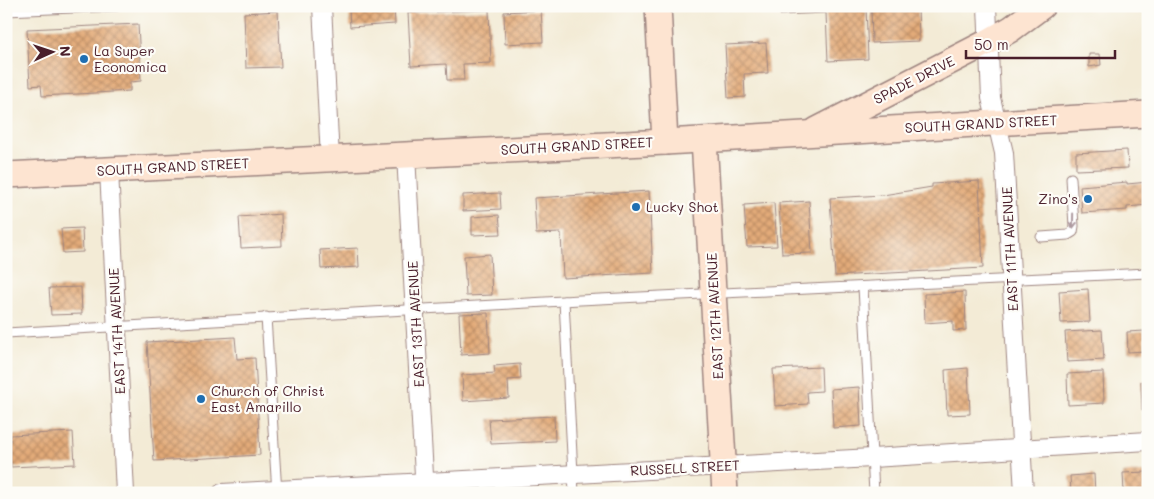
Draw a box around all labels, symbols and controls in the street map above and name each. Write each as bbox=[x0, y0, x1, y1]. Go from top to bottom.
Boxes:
north arrow bbox=[28, 28, 78, 78]
scale bar bbox=[966, 28, 1115, 60]
text: 50 m bbox=[974, 34, 1009, 54]
place label: La Super Economica bbox=[94, 41, 167, 76]
text: N bbox=[56, 45, 75, 57]
street label: SPADE DRIVE bbox=[870, 51, 958, 108]
marker: La Super Economica bbox=[78, 53, 90, 65]
street label: SOUTH GRAND STREET bbox=[904, 110, 1058, 137]
street label: SOUTH GRAND STREET bbox=[500, 132, 654, 159]
street label: SOUTH GRAND STREET bbox=[96, 153, 250, 180]
street label: EAST 11TH AVENUE bbox=[997, 186, 1022, 312]
place label: Zino's bbox=[1038, 189, 1078, 208]
marker: Zino's bbox=[1082, 193, 1094, 205]
place label: Lucky Shot bbox=[646, 197, 719, 216]
marker: Lucky Shot bbox=[630, 201, 642, 213]
one-way arrow bbox=[1069, 213, 1078, 229]
street label: EAST 12TH AVENUE bbox=[702, 252, 727, 380]
street label: EAST 13TH AVENUE bbox=[403, 260, 428, 388]
street label: EAST 14TH AVENUE bbox=[104, 267, 129, 395]
place label: Church of Christ East Amarillo bbox=[211, 381, 325, 416]
marker: Church of Christ East Amarillo bbox=[195, 393, 207, 405]
street label: RUSSELL STREET bbox=[630, 455, 740, 480]

